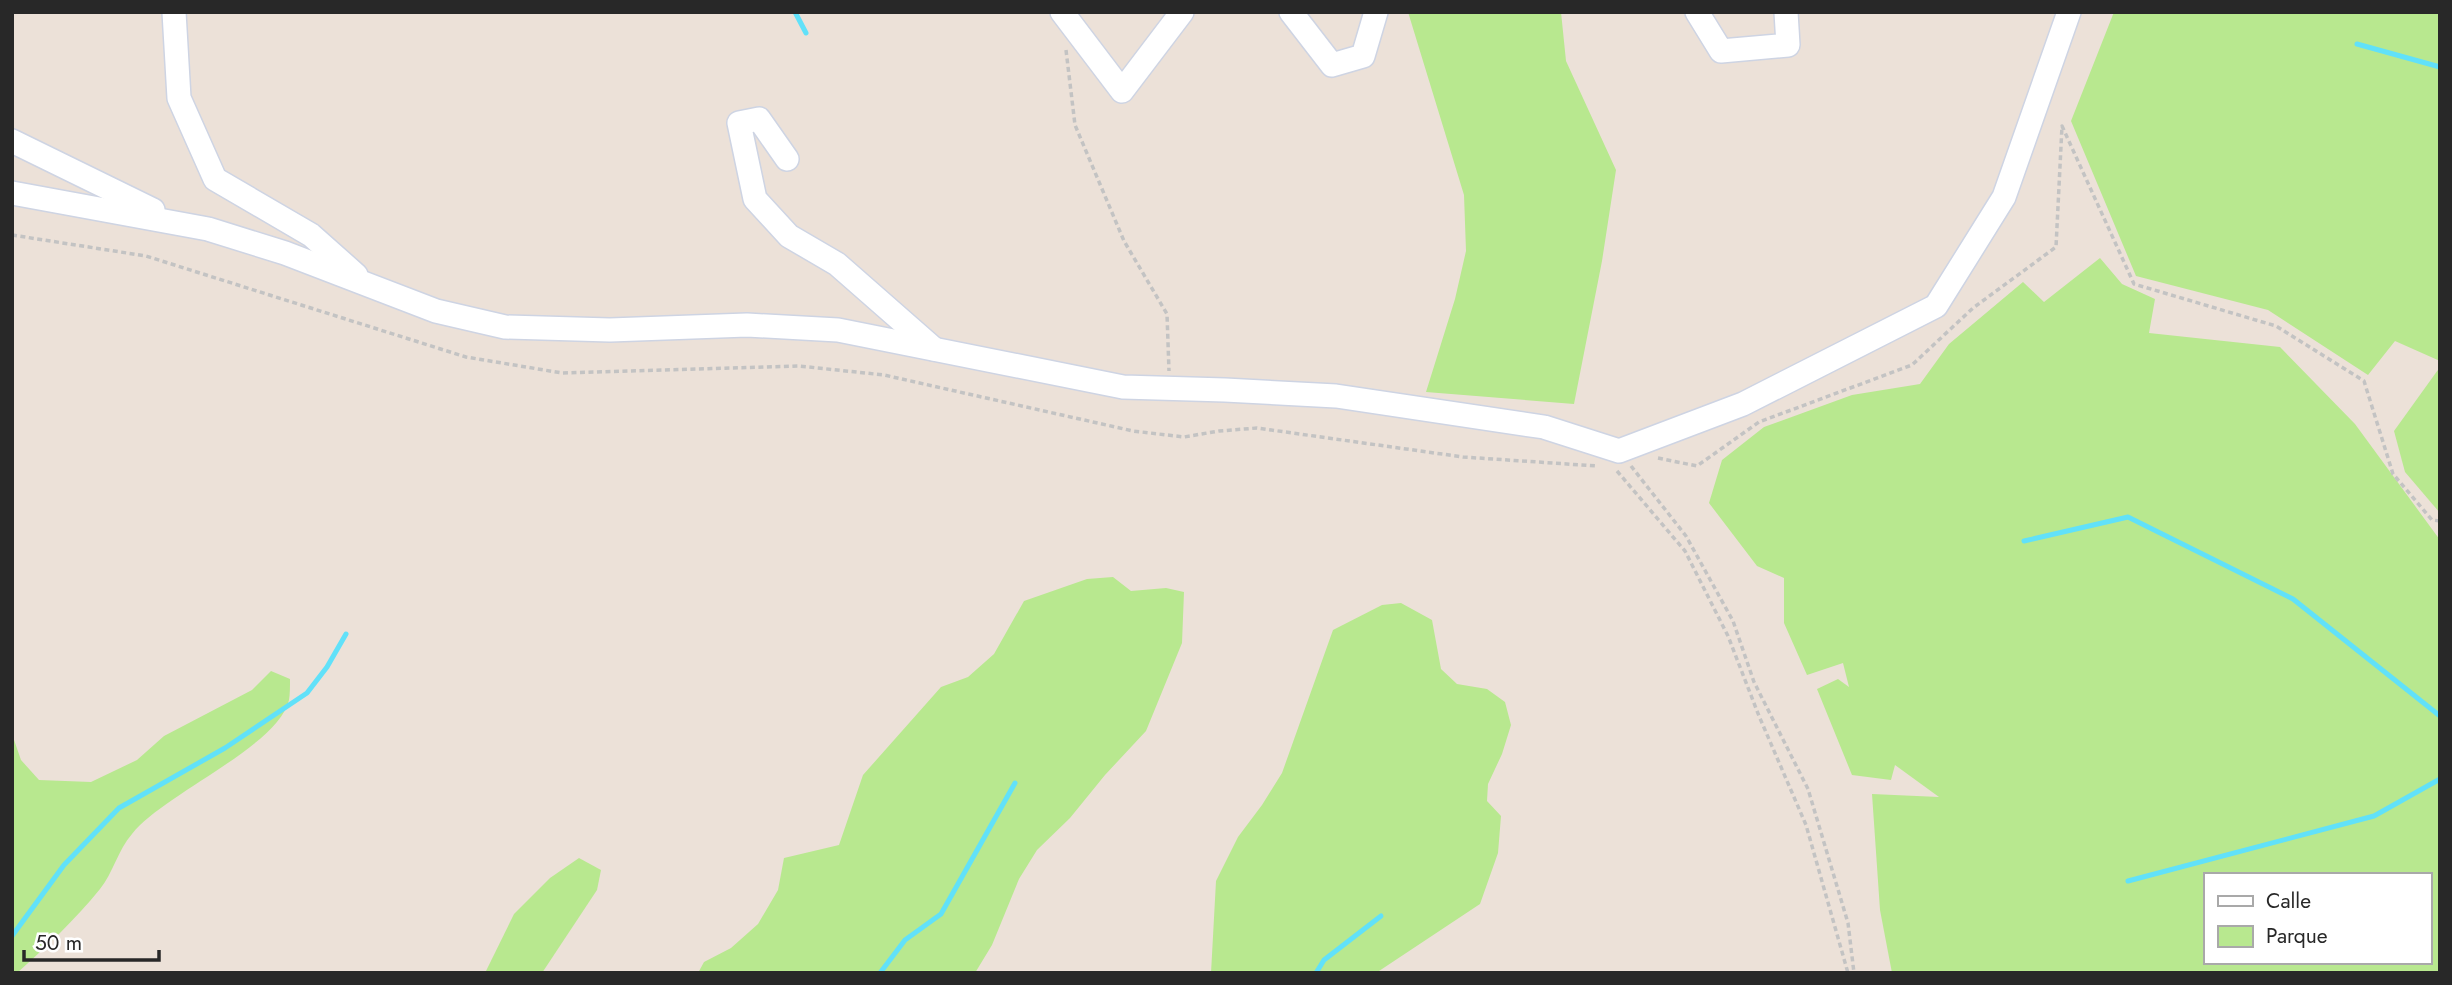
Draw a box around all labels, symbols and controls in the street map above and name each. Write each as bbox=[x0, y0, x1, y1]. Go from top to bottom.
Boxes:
legend bbox=[2204, 873, 2431, 964]
text: Calle bbox=[2266, 886, 2311, 916]
scale bar bbox=[24, 918, 159, 962]
text: Parque bbox=[2266, 921, 2328, 951]
text: 50 m bbox=[35, 928, 82, 958]

